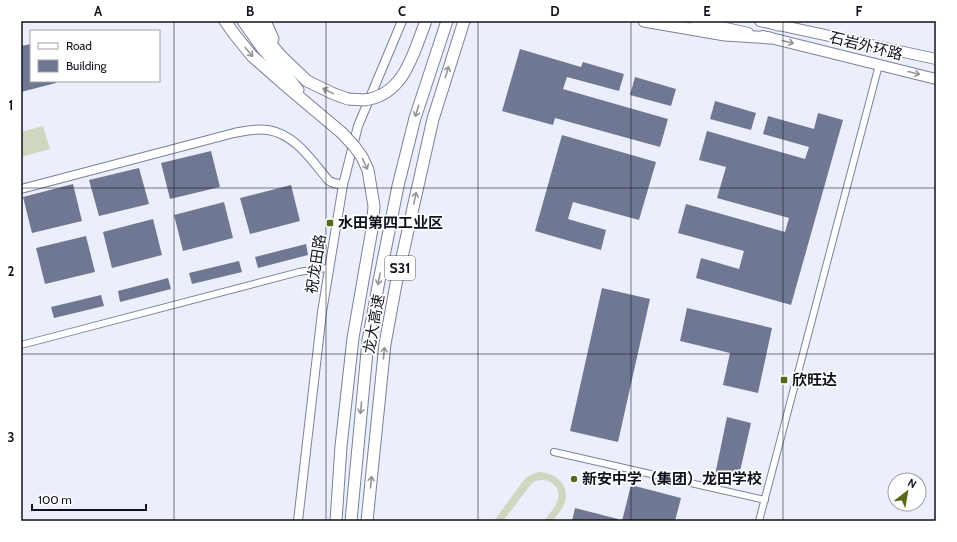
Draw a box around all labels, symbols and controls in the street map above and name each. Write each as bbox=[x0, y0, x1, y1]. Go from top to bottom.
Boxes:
text: A bbox=[94, 3, 103, 19]
text: B bbox=[246, 3, 254, 19]
text: C bbox=[398, 3, 406, 19]
text: D bbox=[550, 3, 560, 19]
text: E bbox=[703, 3, 711, 19]
text: F bbox=[856, 3, 863, 19]
street label: 石岩外环路 bbox=[827, 28, 905, 64]
legend bbox=[30, 30, 160, 82]
text: Road bbox=[66, 38, 92, 53]
one-way arrow bbox=[781, 39, 794, 47]
one-way arrow bbox=[245, 46, 254, 57]
text: Building bbox=[66, 58, 108, 73]
one-way arrow bbox=[444, 66, 451, 79]
one-way arrow bbox=[907, 70, 920, 78]
one-way arrow bbox=[322, 87, 334, 94]
text: 1 bbox=[9, 97, 13, 113]
one-way arrow bbox=[413, 105, 421, 117]
one-way arrow bbox=[362, 158, 369, 170]
one-way arrow bbox=[412, 192, 420, 205]
place label: 水田第四工业区 bbox=[338, 214, 443, 232]
marker: 水田第四工业区 bbox=[325, 218, 335, 228]
street label: 祝龙田路 bbox=[302, 233, 330, 295]
road number: S31 bbox=[385, 256, 415, 280]
text: 2 bbox=[8, 263, 15, 279]
one-way arrow bbox=[375, 272, 383, 285]
street label: 龙大高速 bbox=[360, 293, 388, 355]
one-way arrow bbox=[380, 347, 387, 360]
place label: 欣旺达 bbox=[792, 371, 837, 389]
marker: 欣旺达 bbox=[779, 375, 789, 385]
one-way arrow bbox=[357, 401, 365, 414]
text: 3 bbox=[7, 429, 15, 445]
place label: 新安中学（集团）龙田学校 bbox=[582, 470, 762, 488]
north arrow bbox=[887, 472, 927, 512]
marker: 新安中学（集团）龙田学校 bbox=[569, 474, 579, 484]
text: N bbox=[905, 475, 919, 491]
one-way arrow bbox=[367, 476, 375, 489]
scale bar bbox=[32, 486, 146, 512]
text: 100 m bbox=[38, 492, 72, 507]

